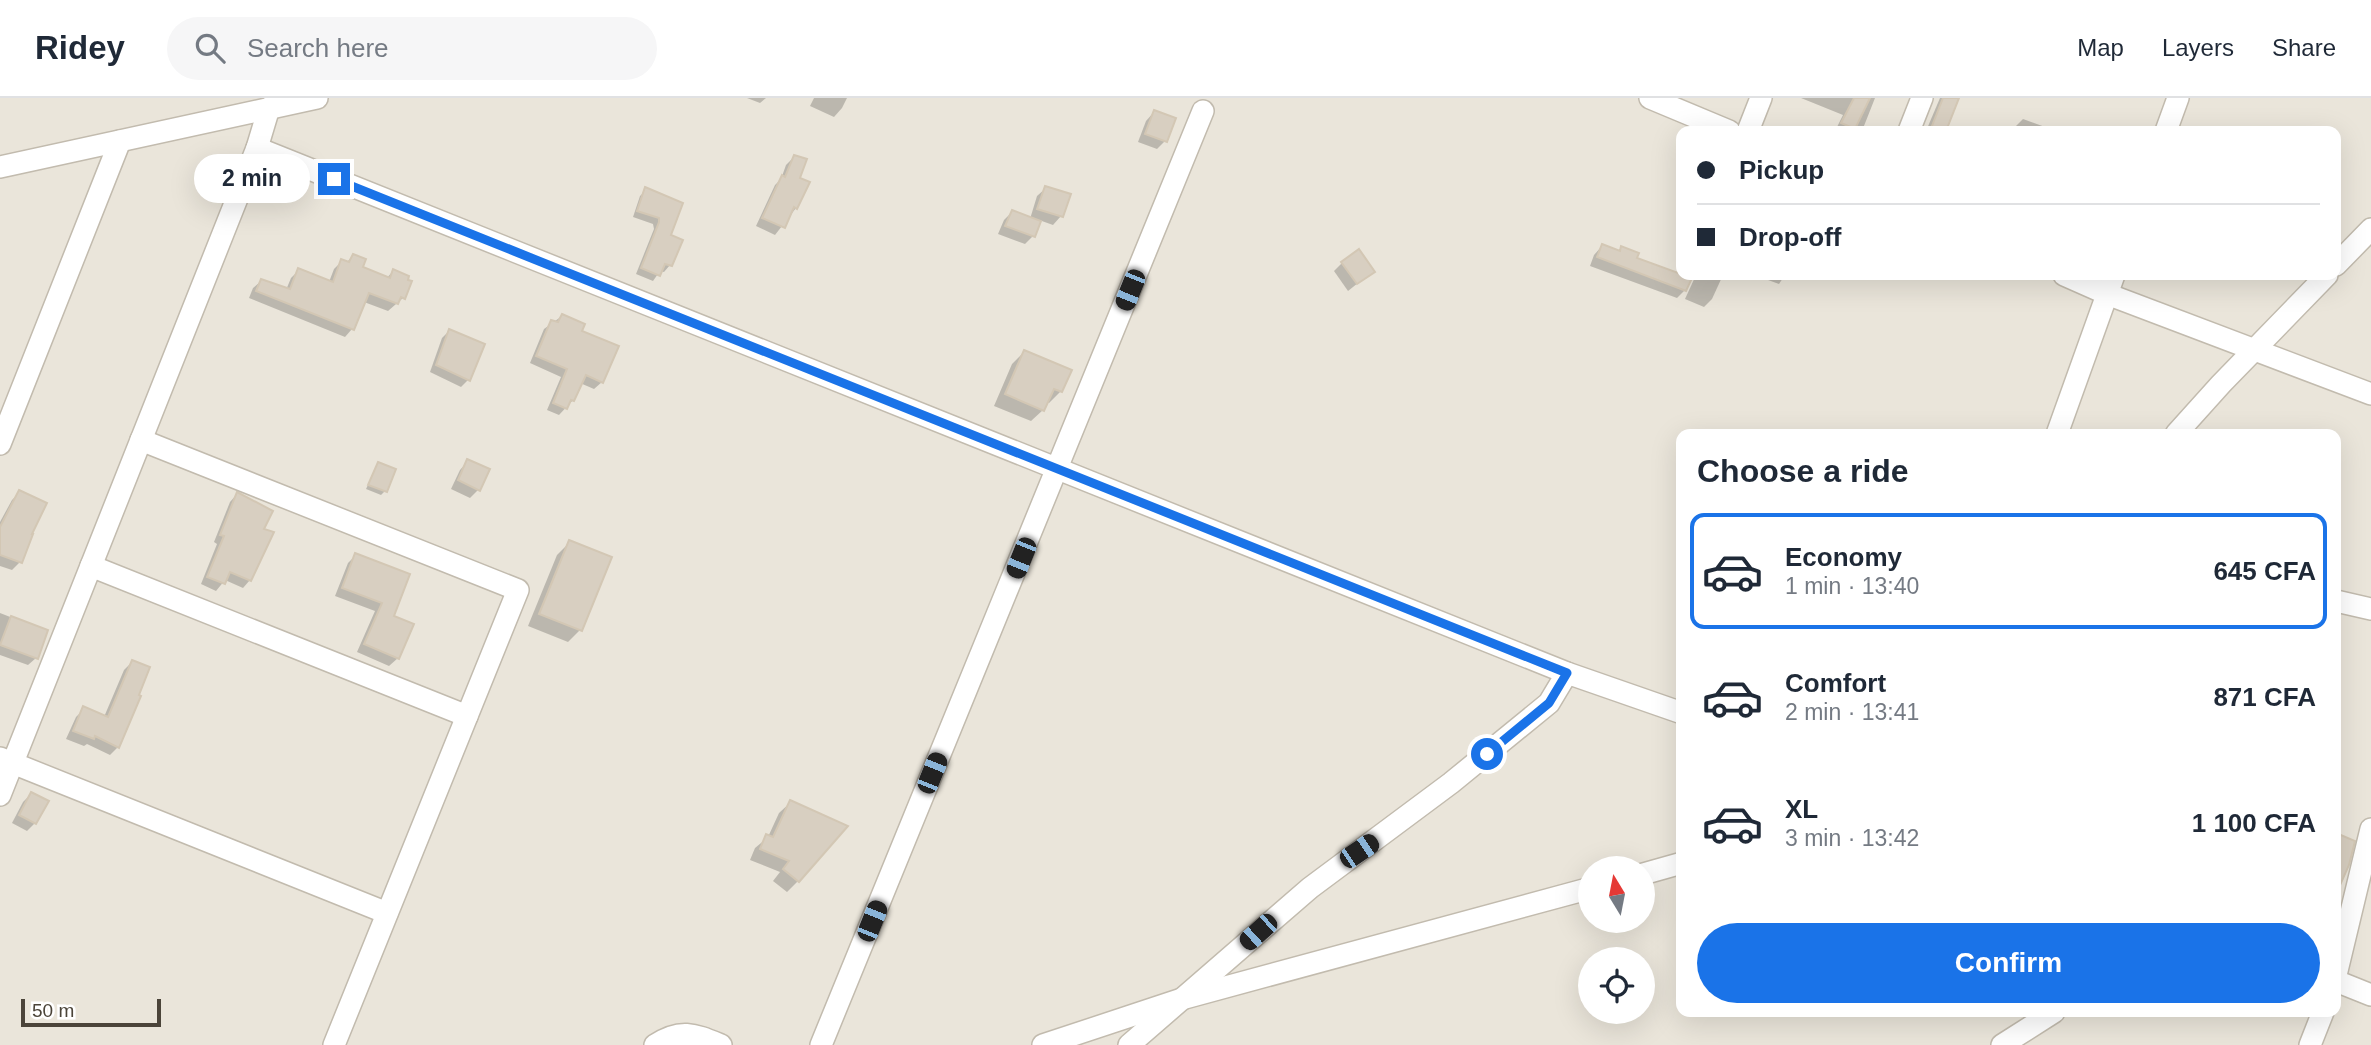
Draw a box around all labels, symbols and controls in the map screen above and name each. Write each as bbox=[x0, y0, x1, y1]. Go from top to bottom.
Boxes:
search box bbox=[167, 17, 657, 80]
text: Ridey bbox=[35, 29, 125, 66]
icon: search bbox=[191, 29, 229, 67]
text: Search here bbox=[247, 33, 389, 63]
text: Map bbox=[2077, 34, 2124, 61]
text: Layers bbox=[2162, 34, 2234, 61]
text: Share bbox=[2272, 34, 2336, 61]
callout: 2 min bbox=[194, 154, 310, 204]
text: Pickup bbox=[1739, 155, 1824, 185]
route end bbox=[318, 163, 350, 195]
text: 2 min bbox=[222, 165, 282, 191]
text: Drop-off bbox=[1739, 222, 1842, 252]
car bbox=[1113, 267, 1148, 313]
text: Choose a ride bbox=[1697, 453, 1909, 489]
car bbox=[1004, 535, 1039, 581]
icon: car bbox=[1701, 540, 1764, 603]
text: Economy bbox=[1785, 542, 1902, 572]
text: 645 CFA bbox=[2213, 556, 2316, 586]
text: 1 min · 13:40 bbox=[1785, 573, 1919, 599]
icon: car bbox=[1701, 666, 1764, 729]
text: Comfort bbox=[1785, 668, 1886, 698]
text: 871 CFA bbox=[2213, 682, 2316, 712]
text: 2 min · 13:41 bbox=[1785, 699, 1919, 725]
route start bbox=[1471, 738, 1503, 770]
car bbox=[915, 750, 950, 796]
icon: car bbox=[1701, 792, 1764, 855]
text: XL bbox=[1785, 794, 1818, 824]
text: 1 100 CFA bbox=[2192, 808, 2316, 838]
text: 3 min · 13:42 bbox=[1785, 825, 1919, 851]
car bbox=[1336, 831, 1383, 871]
north arrow bbox=[1578, 856, 1656, 933]
map controls bbox=[1578, 856, 1655, 1024]
car bbox=[855, 898, 890, 944]
car bbox=[1236, 910, 1281, 954]
button: Confirm bbox=[1697, 923, 2320, 1003]
button: locate bbox=[1578, 947, 1655, 1024]
scale bar bbox=[21, 996, 161, 1028]
text: 50 m bbox=[32, 1000, 74, 1021]

